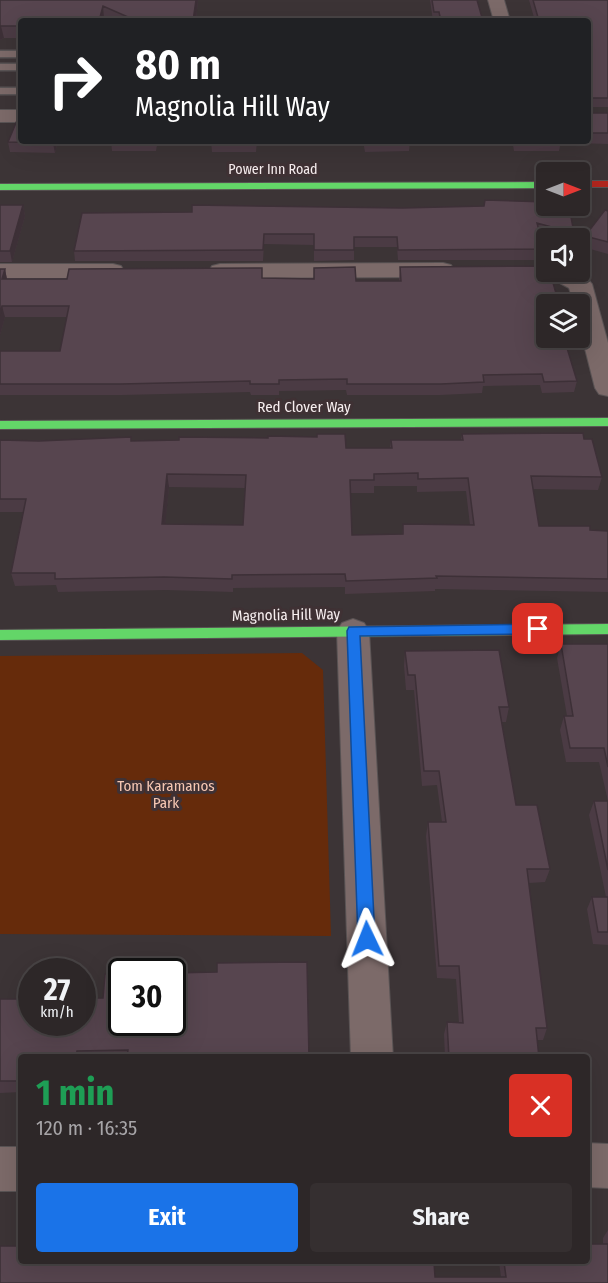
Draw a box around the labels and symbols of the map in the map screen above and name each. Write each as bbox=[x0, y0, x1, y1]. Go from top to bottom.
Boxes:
street label: Power Inn Road bbox=[228, 161, 318, 178]
north arrow bbox=[536, 162, 590, 216]
street label: Red Clover Way bbox=[257, 398, 351, 416]
pin bbox=[512, 603, 563, 654]
street label: Magnolia Hill Way bbox=[232, 605, 341, 625]
park label: Tom Karamanos Park bbox=[117, 777, 215, 812]
position arrow bbox=[335, 907, 399, 971]
speed limit sign: 30 bbox=[108, 958, 186, 1036]

